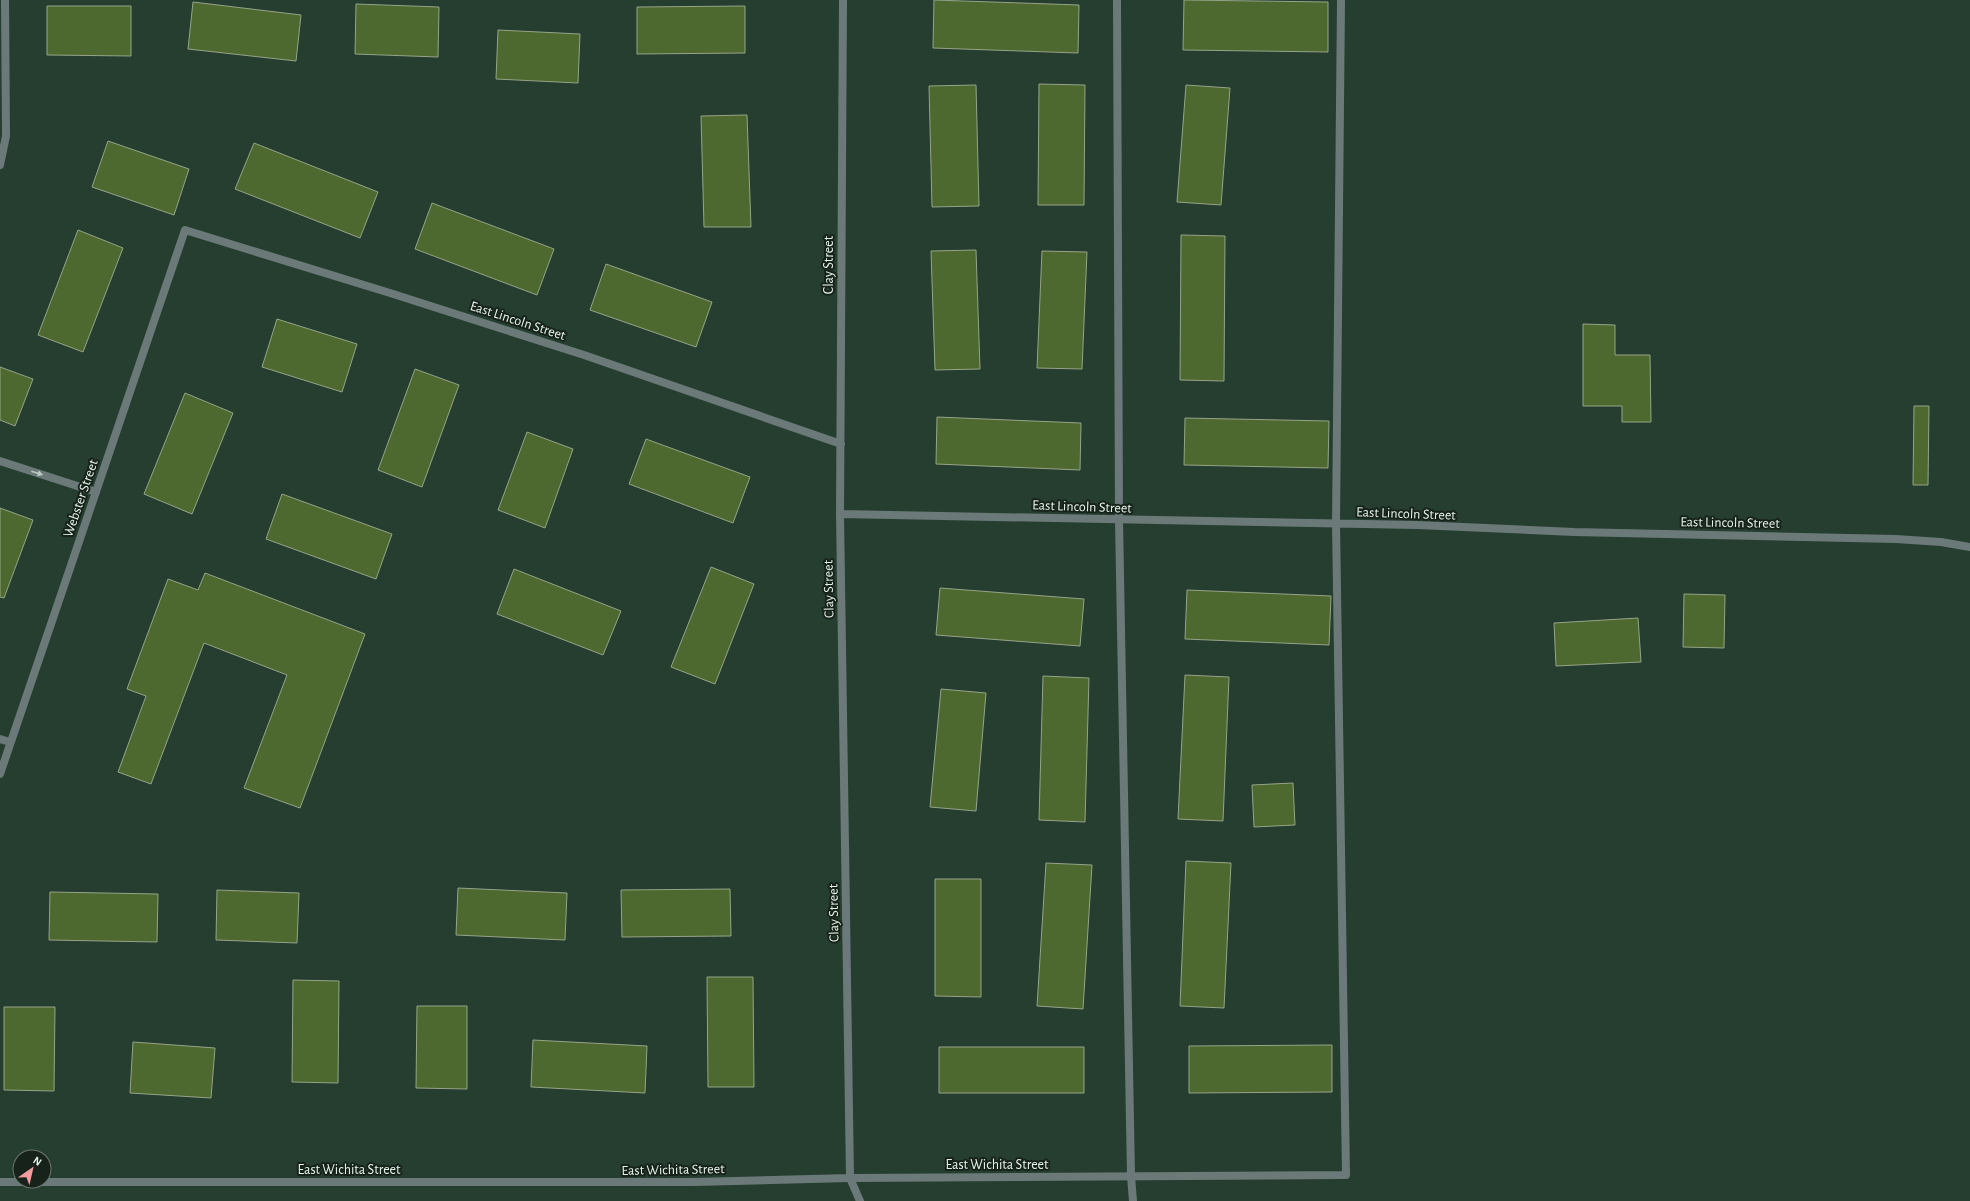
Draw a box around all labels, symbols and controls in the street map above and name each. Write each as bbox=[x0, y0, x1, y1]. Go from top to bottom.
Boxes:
street label: Clay Street bbox=[822, 235, 836, 294]
street label: East Lincoln Street bbox=[468, 299, 568, 343]
street label: Webster Street bbox=[61, 457, 101, 539]
one-way arrow bbox=[31, 470, 43, 476]
street label: East Lincoln Street bbox=[1032, 498, 1132, 516]
street label: East Lincoln Street bbox=[1356, 505, 1456, 523]
street label: East Lincoln Street bbox=[1680, 515, 1780, 531]
street label: Clay Street bbox=[821, 559, 837, 618]
street label: Clay Street bbox=[826, 883, 842, 942]
north arrow bbox=[12, 1149, 52, 1189]
text: N bbox=[31, 1154, 44, 1168]
street label: East Wichita Street bbox=[945, 1158, 1049, 1172]
street label: East Wichita Street bbox=[621, 1162, 725, 1178]
street label: East Wichita Street bbox=[297, 1163, 401, 1177]

